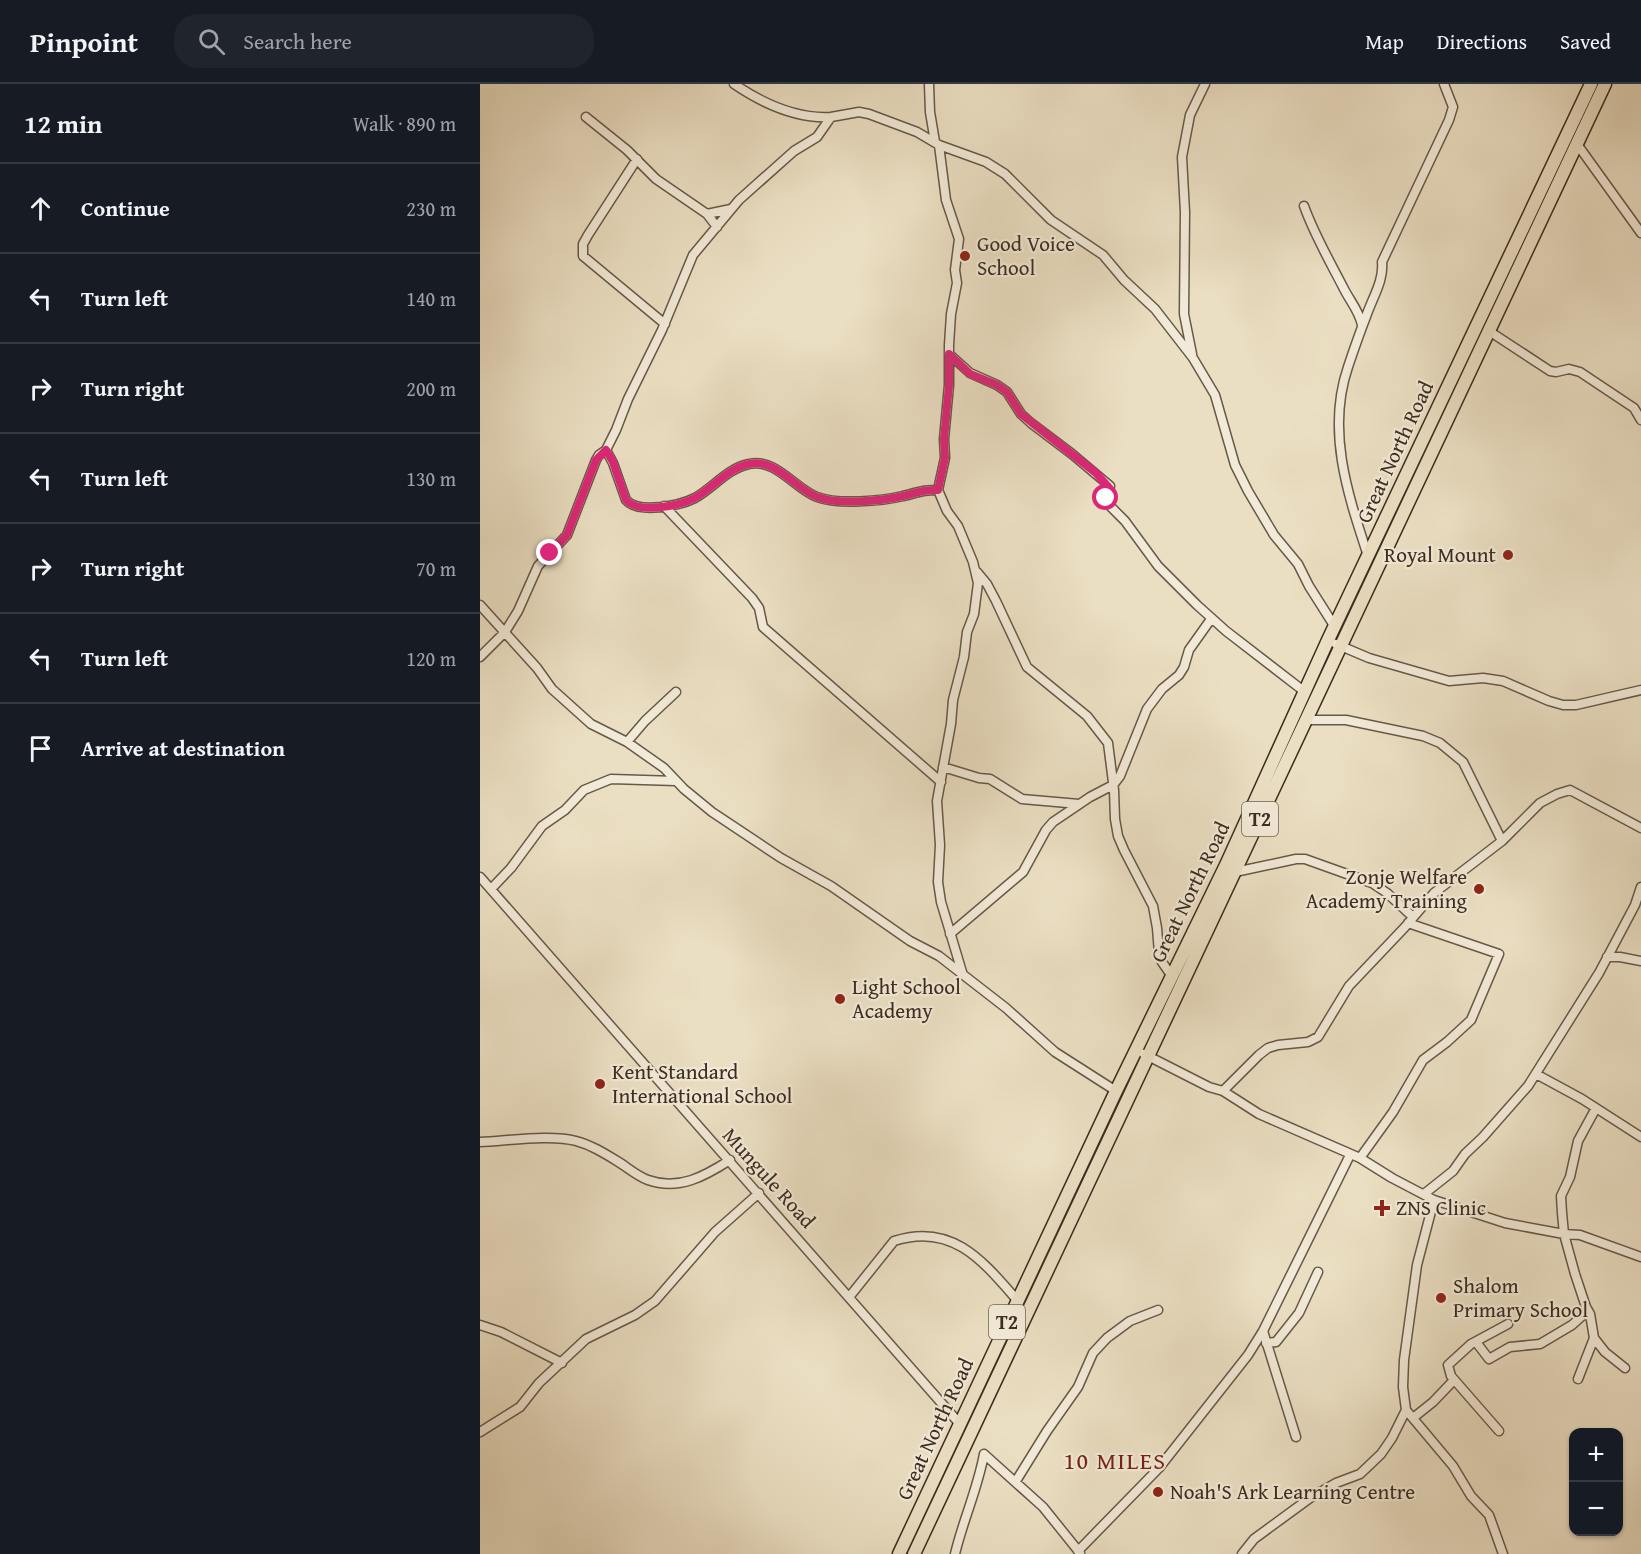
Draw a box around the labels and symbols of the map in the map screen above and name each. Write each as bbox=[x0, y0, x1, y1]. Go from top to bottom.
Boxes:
place label: Good Voice School bbox=[977, 228, 1075, 283]
marker: Good Voice School bbox=[958, 249, 972, 263]
street label: Great North Road bbox=[1348, 375, 1441, 528]
route start bbox=[1092, 484, 1118, 510]
route end bbox=[536, 539, 562, 565]
place label: Royal Mount bbox=[1384, 539, 1497, 570]
marker: Royal Mount bbox=[1501, 548, 1515, 562]
road number: T2 bbox=[1242, 802, 1278, 836]
street label: Great North Road bbox=[1142, 815, 1237, 968]
place label: Zonje Welfare Academy Training bbox=[1306, 861, 1468, 916]
marker: Zonje Welfare Academy Training bbox=[1472, 882, 1486, 896]
place label: Light School Academy bbox=[852, 971, 961, 1026]
marker: Light School Academy bbox=[833, 992, 847, 1006]
place label: Kent Standard International School bbox=[612, 1056, 793, 1111]
marker: Kent Standard International School bbox=[593, 1077, 607, 1091]
street label: Mungule Road bbox=[716, 1120, 824, 1236]
place label: ZNS Clinic bbox=[1396, 1192, 1486, 1223]
marker: ZNS Clinic bbox=[1373, 1199, 1391, 1217]
place label: Shalom Primary School bbox=[1453, 1270, 1588, 1325]
marker: Shalom Primary School bbox=[1434, 1291, 1448, 1305]
road number: T2 bbox=[989, 1305, 1025, 1339]
street label: Great North Road bbox=[888, 1352, 981, 1505]
district label: 10 MILES bbox=[1063, 1443, 1167, 1478]
place label: Noah'S Ark Learning Centre bbox=[1170, 1476, 1415, 1507]
marker: Noah'S Ark Learning Centre bbox=[1151, 1485, 1165, 1499]

